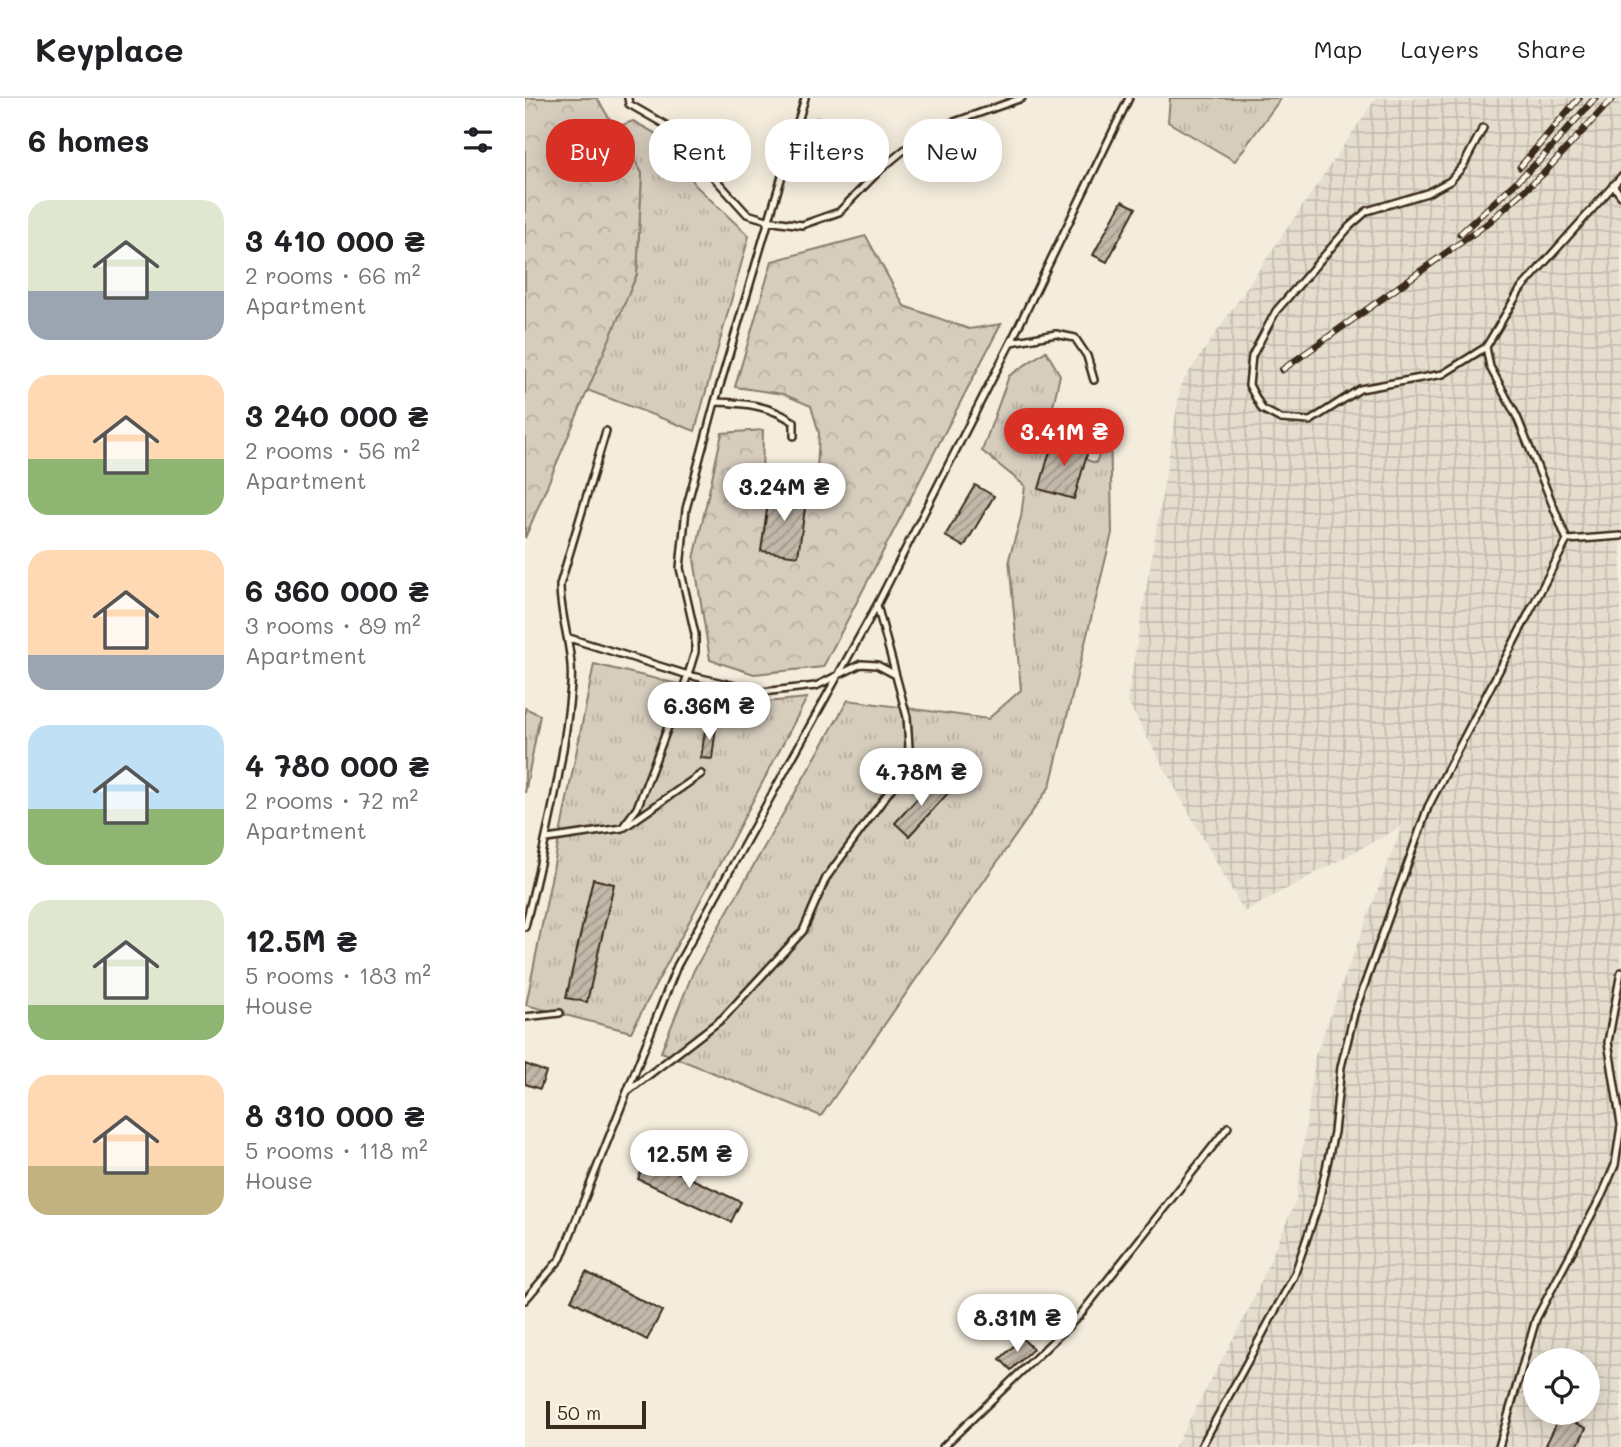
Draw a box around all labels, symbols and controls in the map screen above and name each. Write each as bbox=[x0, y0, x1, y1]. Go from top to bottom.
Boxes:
text: Keyplace bbox=[35, 27, 184, 70]
text: Map bbox=[1314, 33, 1362, 64]
text: Layers bbox=[1400, 33, 1479, 64]
text: Share bbox=[1517, 33, 1586, 64]
chip: Buy bbox=[546, 119, 635, 182]
chip: Rent bbox=[649, 119, 751, 182]
chip: Filters bbox=[765, 119, 889, 182]
chip: New bbox=[903, 119, 1002, 182]
text: 6 homes bbox=[28, 120, 149, 160]
icon: filters bbox=[459, 121, 497, 159]
text: 3 410 000 ₴ bbox=[245, 220, 425, 260]
icon: home bbox=[84, 228, 168, 312]
text: 2 rooms · 66 m² bbox=[245, 260, 420, 290]
text: Apartment bbox=[245, 290, 367, 320]
text: 3 240 000 ₴ bbox=[245, 395, 428, 435]
icon: home bbox=[84, 403, 168, 487]
pin: 3.41M ₴ bbox=[999, 408, 1129, 468]
text: 3.41M ₴ bbox=[1020, 416, 1108, 446]
text: 2 rooms · 56 m² bbox=[245, 435, 420, 465]
pin: 3.24M ₴ bbox=[719, 464, 849, 523]
text: Apartment bbox=[245, 465, 367, 495]
text: 3.24M ₴ bbox=[739, 471, 829, 501]
text: 6 360 000 ₴ bbox=[245, 570, 429, 610]
icon: home bbox=[84, 578, 168, 662]
text: 3 rooms · 89 m² bbox=[245, 610, 421, 640]
text: Apartment bbox=[245, 640, 367, 670]
pin: 6.36M ₴ bbox=[644, 682, 774, 742]
text: 6.36M ₴ bbox=[664, 690, 754, 720]
text: 4 780 000 ₴ bbox=[245, 745, 429, 785]
pin: 4.78M ₴ bbox=[856, 748, 986, 808]
icon: home bbox=[84, 753, 168, 837]
text: 4.78M ₴ bbox=[876, 756, 966, 786]
text: 2 rooms · 72 m² bbox=[245, 785, 418, 815]
text: Apartment bbox=[245, 815, 367, 845]
text: 12.5M ₴ bbox=[245, 920, 357, 960]
icon: home bbox=[84, 928, 168, 1012]
text: 5 rooms · 183 m² bbox=[245, 960, 431, 990]
text: House bbox=[245, 990, 313, 1020]
text: 8 310 000 ₴ bbox=[245, 1095, 424, 1135]
icon: home bbox=[84, 1103, 168, 1187]
pin: 12.5M ₴ bbox=[624, 1130, 754, 1190]
text: 5 rooms · 118 m² bbox=[245, 1135, 428, 1165]
text: 12.5M ₴ bbox=[646, 1138, 732, 1168]
text: House bbox=[245, 1165, 313, 1195]
pin: 8.31M ₴ bbox=[952, 1294, 1082, 1354]
text: 8.31M ₴ bbox=[973, 1302, 1061, 1332]
map controls bbox=[1523, 1348, 1600, 1425]
button: locate bbox=[1523, 1348, 1600, 1425]
scale bar bbox=[546, 1398, 646, 1430]
text: 50 m bbox=[557, 1400, 601, 1425]

